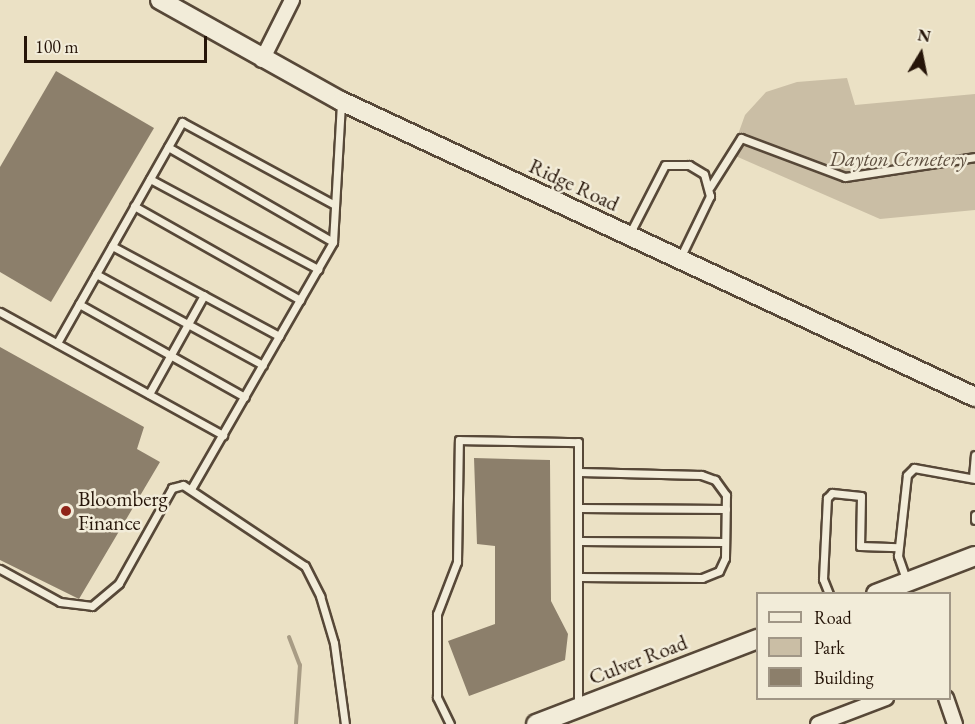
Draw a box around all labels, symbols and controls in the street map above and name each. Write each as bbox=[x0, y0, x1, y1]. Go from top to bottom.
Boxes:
scale bar bbox=[27, 24, 210, 62]
north arrow bbox=[891, 24, 951, 84]
text: N bbox=[916, 24, 932, 47]
text: 100 m bbox=[35, 35, 79, 58]
park label: Dayton Cemetery bbox=[829, 146, 967, 172]
street label: Ridge Road bbox=[525, 153, 623, 217]
place label: Bloomberg Finance bbox=[78, 486, 168, 536]
marker: Bloomberg Finance bbox=[59, 504, 73, 518]
legend bbox=[756, 592, 951, 700]
text: Road bbox=[814, 606, 852, 629]
street label: Culver Road bbox=[585, 630, 691, 690]
text: Park bbox=[814, 636, 845, 659]
text: Building bbox=[814, 666, 874, 689]

